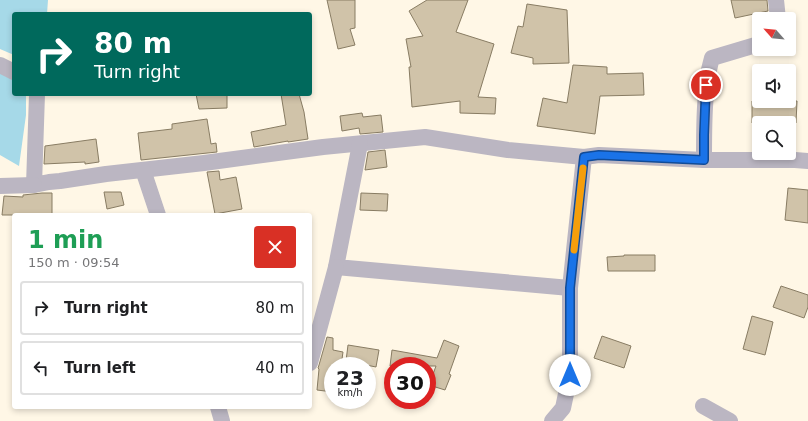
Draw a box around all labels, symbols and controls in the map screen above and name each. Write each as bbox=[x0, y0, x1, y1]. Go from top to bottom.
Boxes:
north arrow bbox=[752, 12, 796, 56]
map controls bbox=[752, 12, 796, 160]
text: 80 m bbox=[94, 27, 172, 60]
icon: right bbox=[28, 28, 80, 80]
text: Turn right bbox=[94, 61, 180, 82]
button: sound bbox=[752, 64, 796, 108]
pin bbox=[689, 68, 723, 102]
icon: arrive bbox=[695, 74, 717, 96]
button: search bbox=[752, 116, 796, 160]
text: 1 min bbox=[28, 226, 103, 254]
button: close bbox=[254, 226, 296, 268]
text: 150 m · 09:54 bbox=[28, 255, 119, 270]
icon: right bbox=[30, 297, 52, 319]
text: Turn right bbox=[64, 299, 148, 317]
text: 80 m bbox=[256, 299, 294, 317]
position arrow bbox=[549, 354, 591, 396]
icon: left bbox=[30, 357, 52, 379]
speed limit sign: 30 bbox=[384, 357, 436, 409]
text: Turn left bbox=[64, 359, 136, 377]
text: 40 m bbox=[256, 359, 294, 377]
text: 23 bbox=[336, 366, 364, 390]
text: km/h bbox=[337, 387, 363, 398]

